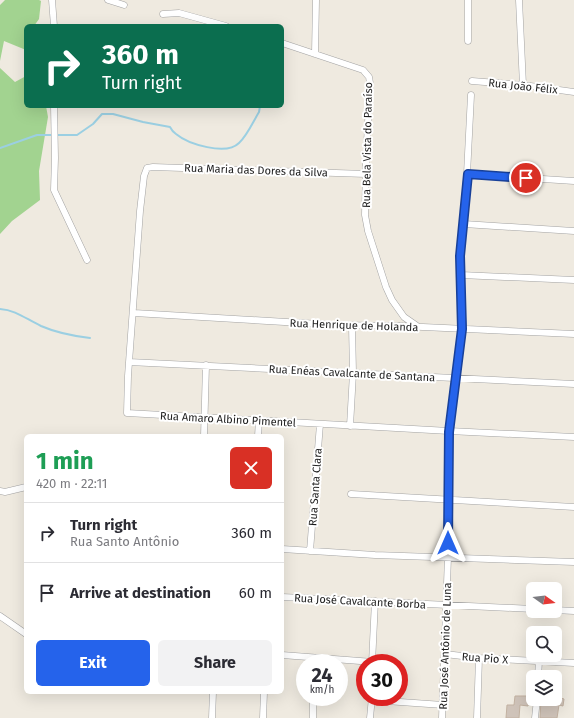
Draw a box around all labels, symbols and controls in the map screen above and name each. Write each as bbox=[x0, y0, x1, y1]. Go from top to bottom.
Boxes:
text: 360 m bbox=[102, 38, 179, 71]
icon: right bbox=[36, 40, 88, 92]
text: Turn right bbox=[102, 72, 182, 94]
street label: Rua João Félix bbox=[488, 76, 559, 97]
street label: Rua Bela Vista do Paraíso bbox=[360, 82, 375, 208]
street label: Rua Maria das Dores da Silva bbox=[184, 161, 328, 180]
pin bbox=[509, 161, 543, 195]
icon: arrive bbox=[515, 167, 537, 189]
street label: Rua Henrique de Holanda bbox=[289, 317, 419, 334]
street label: Rua Enéas Cavalcante de Santana bbox=[268, 363, 436, 384]
street label: Rua Amaro Albino Pimentel bbox=[160, 409, 296, 430]
text: 1 min bbox=[36, 447, 94, 475]
button: close bbox=[230, 447, 272, 489]
street label: Rua Santa Clara bbox=[306, 448, 325, 527]
text: 420 m · 22:11 bbox=[36, 476, 108, 491]
text: Turn right bbox=[70, 516, 137, 534]
icon: right bbox=[36, 522, 58, 544]
position arrow bbox=[427, 522, 469, 564]
text: 360 m bbox=[231, 524, 272, 542]
text: Rua Santo Antônio bbox=[70, 534, 179, 549]
icon: arrive bbox=[36, 582, 58, 604]
street label: Rua José Antônio de Luna bbox=[437, 582, 454, 710]
north arrow bbox=[526, 582, 562, 618]
map controls bbox=[526, 582, 562, 706]
text: Arrive at destination bbox=[70, 584, 211, 602]
text: 60 m bbox=[239, 584, 272, 602]
street label: Rua José Cavalcante Borba bbox=[294, 592, 426, 611]
button: search bbox=[526, 626, 562, 662]
button: Exit bbox=[36, 640, 150, 686]
button: Share bbox=[158, 640, 272, 686]
street label: Rua Pio X bbox=[461, 650, 509, 667]
speed limit sign: 30 bbox=[356, 654, 408, 706]
text: 24 bbox=[311, 663, 333, 687]
button: layers bbox=[526, 670, 562, 706]
text: km/h bbox=[310, 684, 334, 696]

